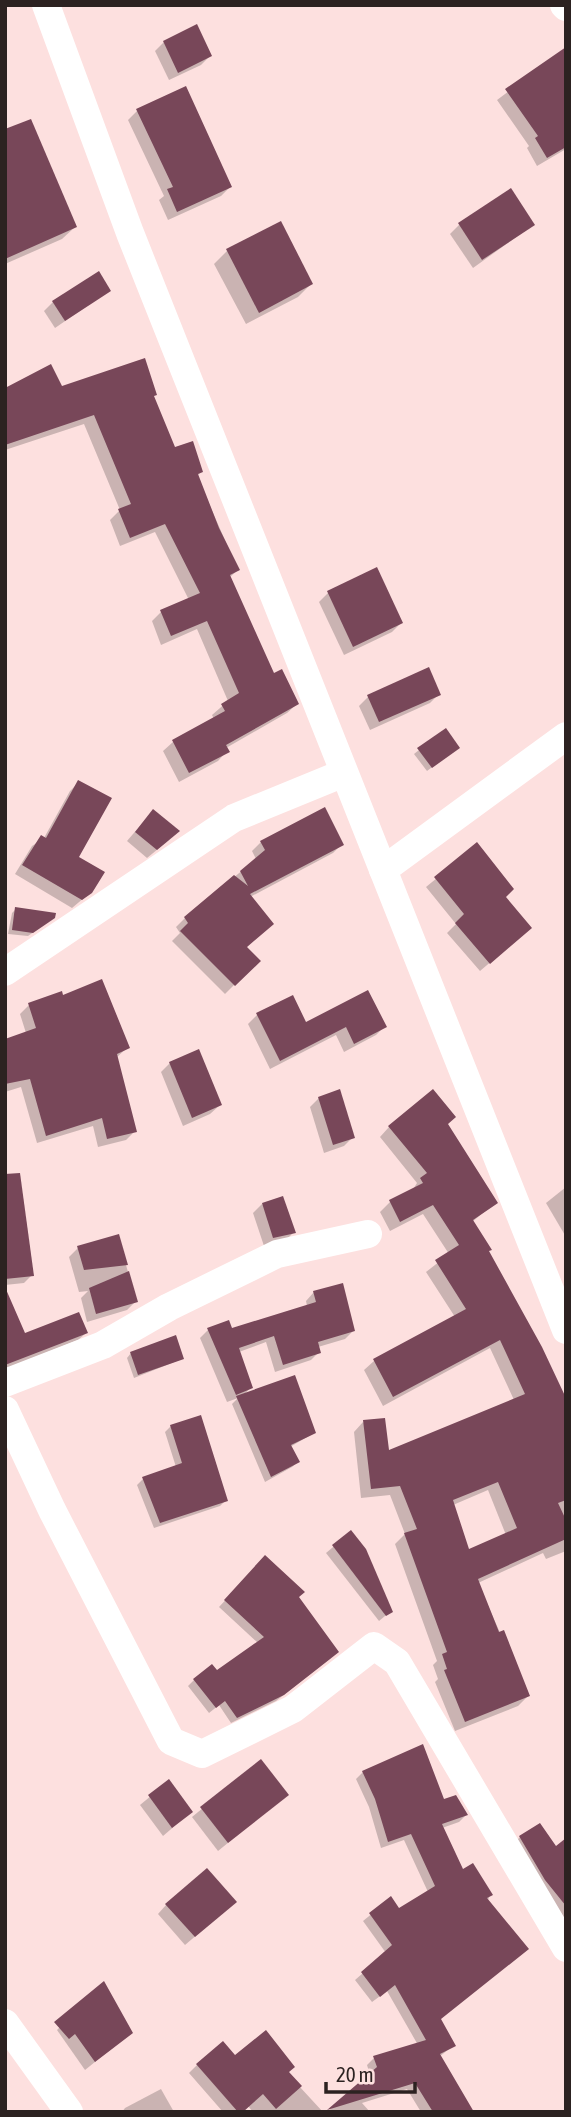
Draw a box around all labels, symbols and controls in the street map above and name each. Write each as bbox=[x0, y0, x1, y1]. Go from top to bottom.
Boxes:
scale bar bbox=[326, 2050, 415, 2094]
text: 20 m bbox=[336, 2062, 374, 2086]

